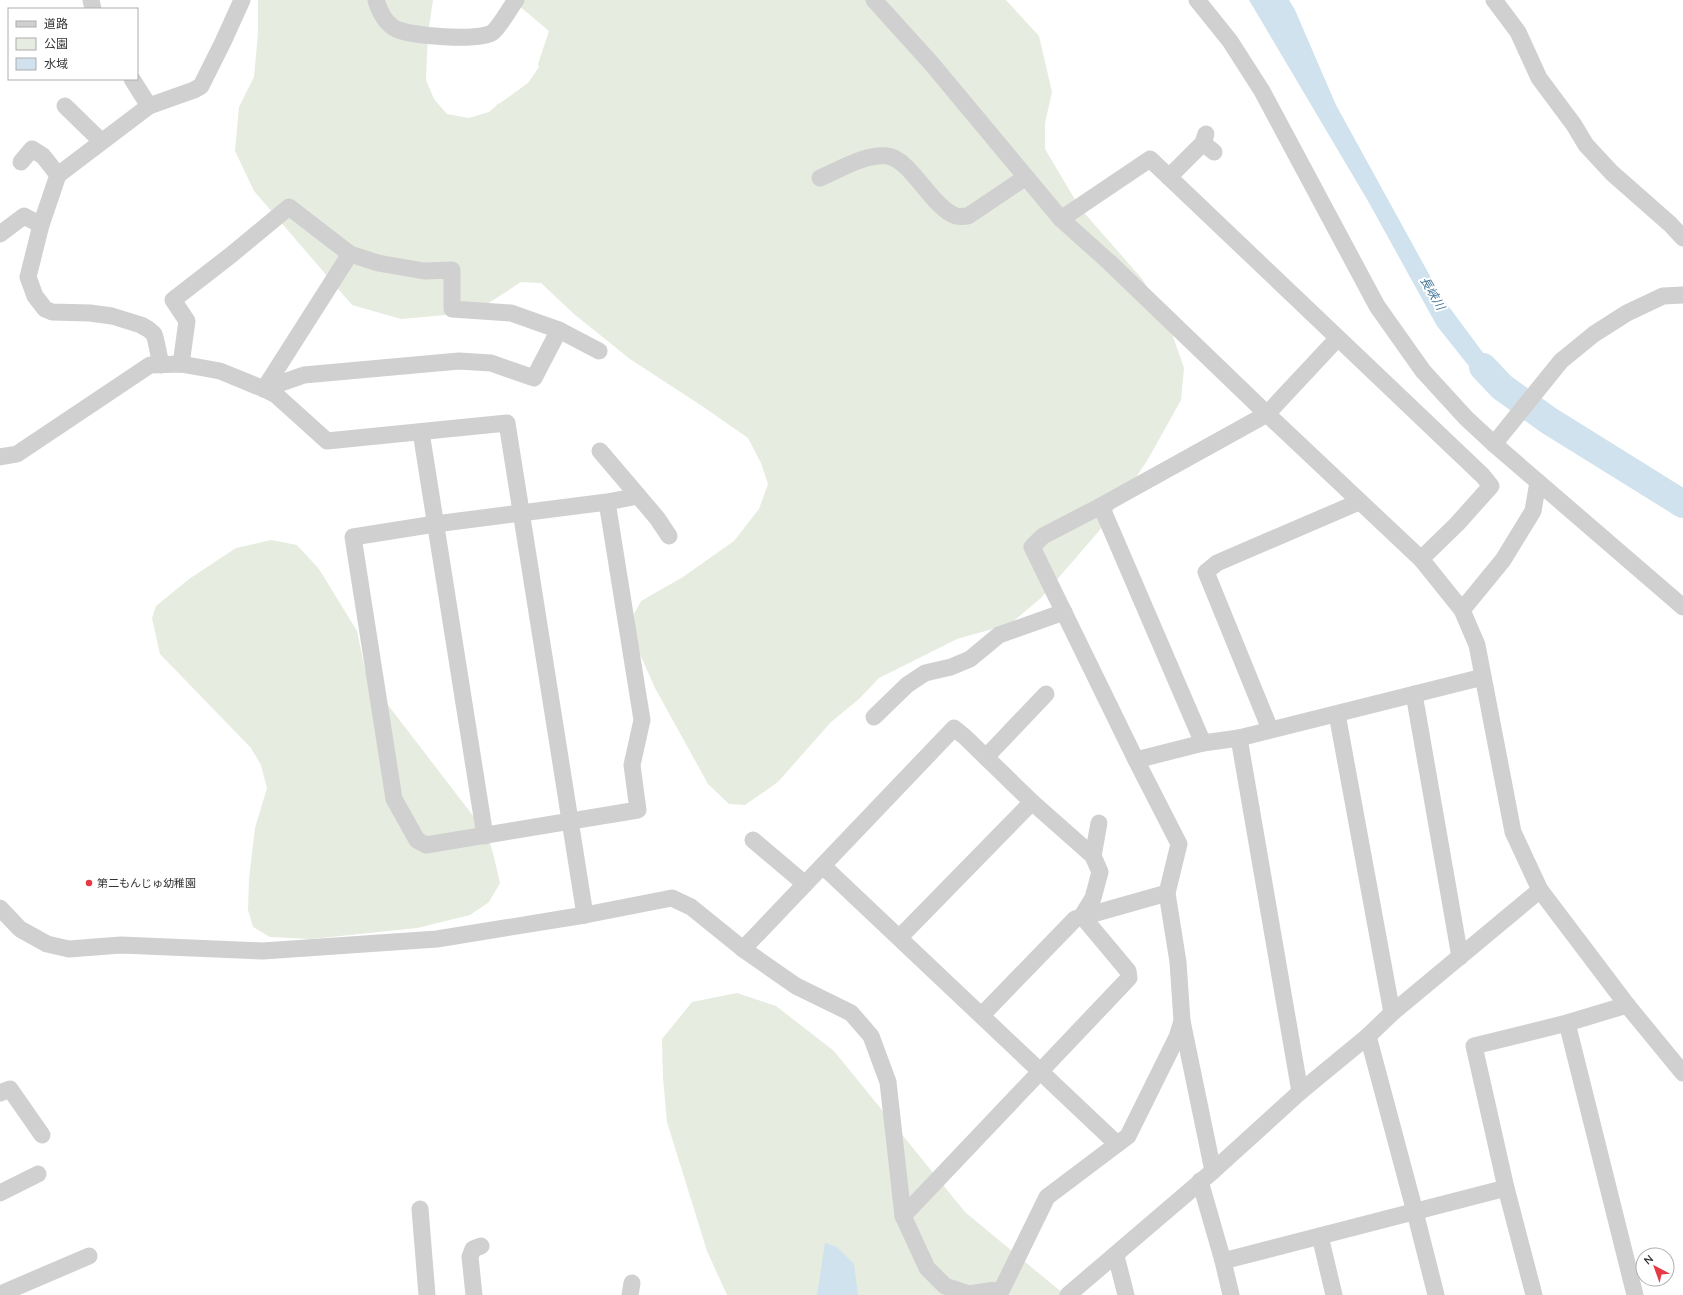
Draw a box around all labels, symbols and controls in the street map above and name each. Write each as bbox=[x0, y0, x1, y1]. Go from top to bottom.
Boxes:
legend bbox=[8, 8, 138, 80]
text: 道路 bbox=[44, 16, 68, 31]
text: 公園 bbox=[44, 36, 68, 51]
text: 水域 bbox=[44, 56, 68, 71]
water label: 長峡川 bbox=[1418, 274, 1449, 314]
place label: 第二もんじゅ幼稚園 bbox=[97, 876, 196, 890]
marker: 第二もんじゅ幼稚園 bbox=[84, 878, 94, 888]
north arrow bbox=[1635, 1247, 1675, 1287]
text: N bbox=[1641, 1252, 1656, 1267]

